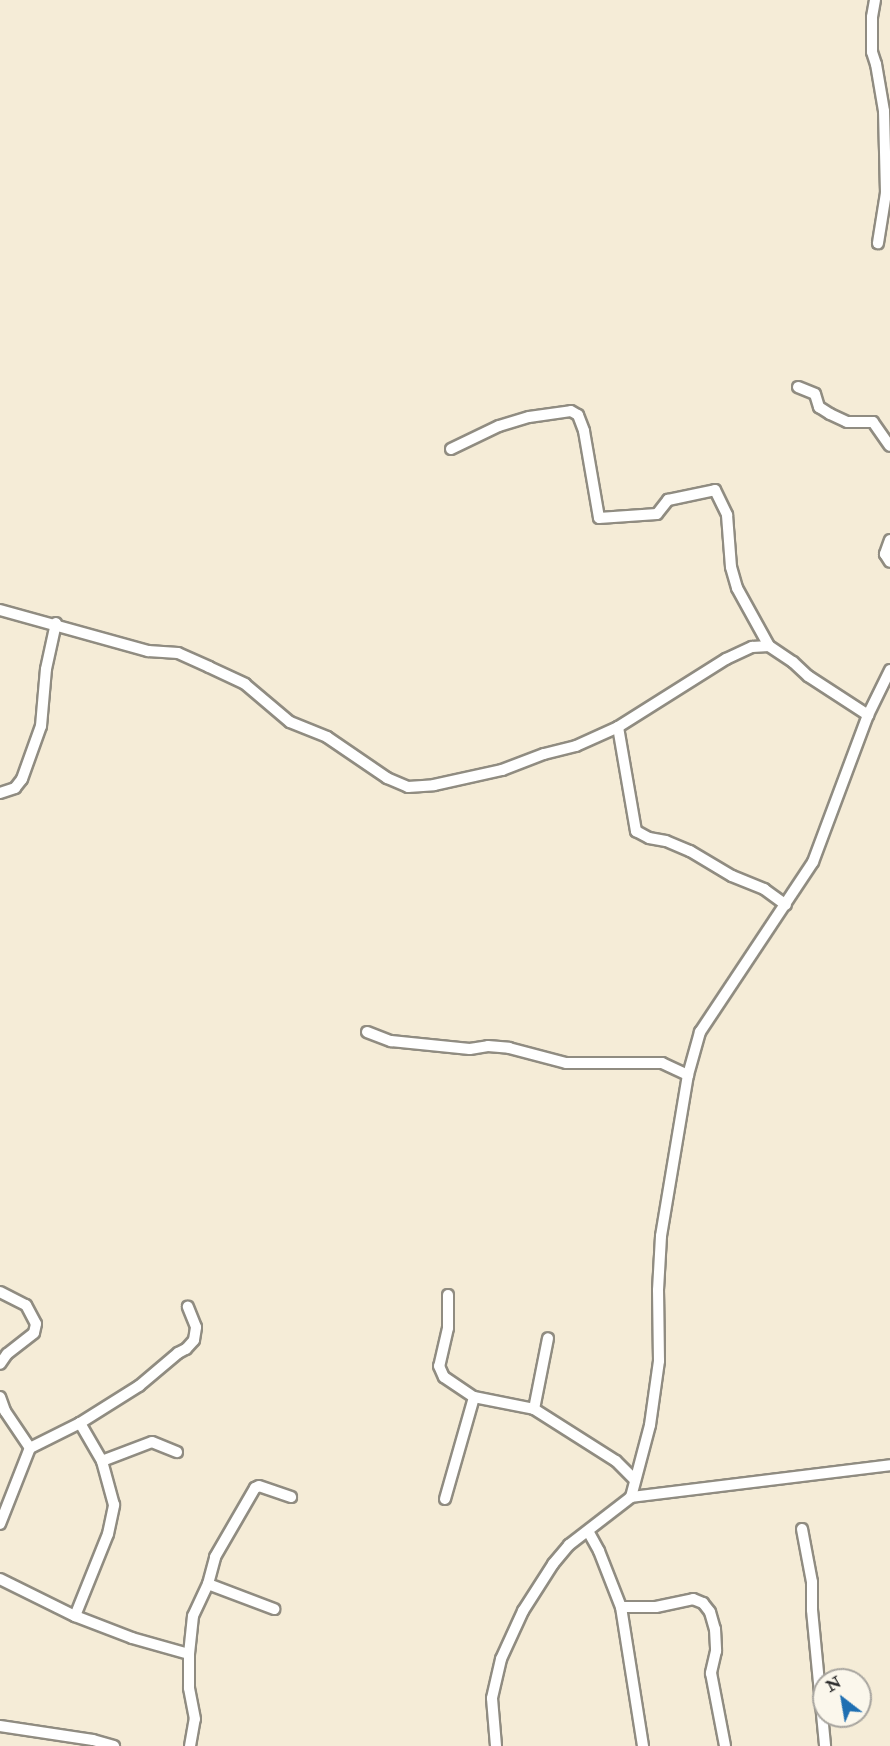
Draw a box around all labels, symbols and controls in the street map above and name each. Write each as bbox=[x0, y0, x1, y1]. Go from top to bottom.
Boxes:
north arrow bbox=[812, 1668, 872, 1728]
text: N bbox=[822, 1672, 845, 1697]

